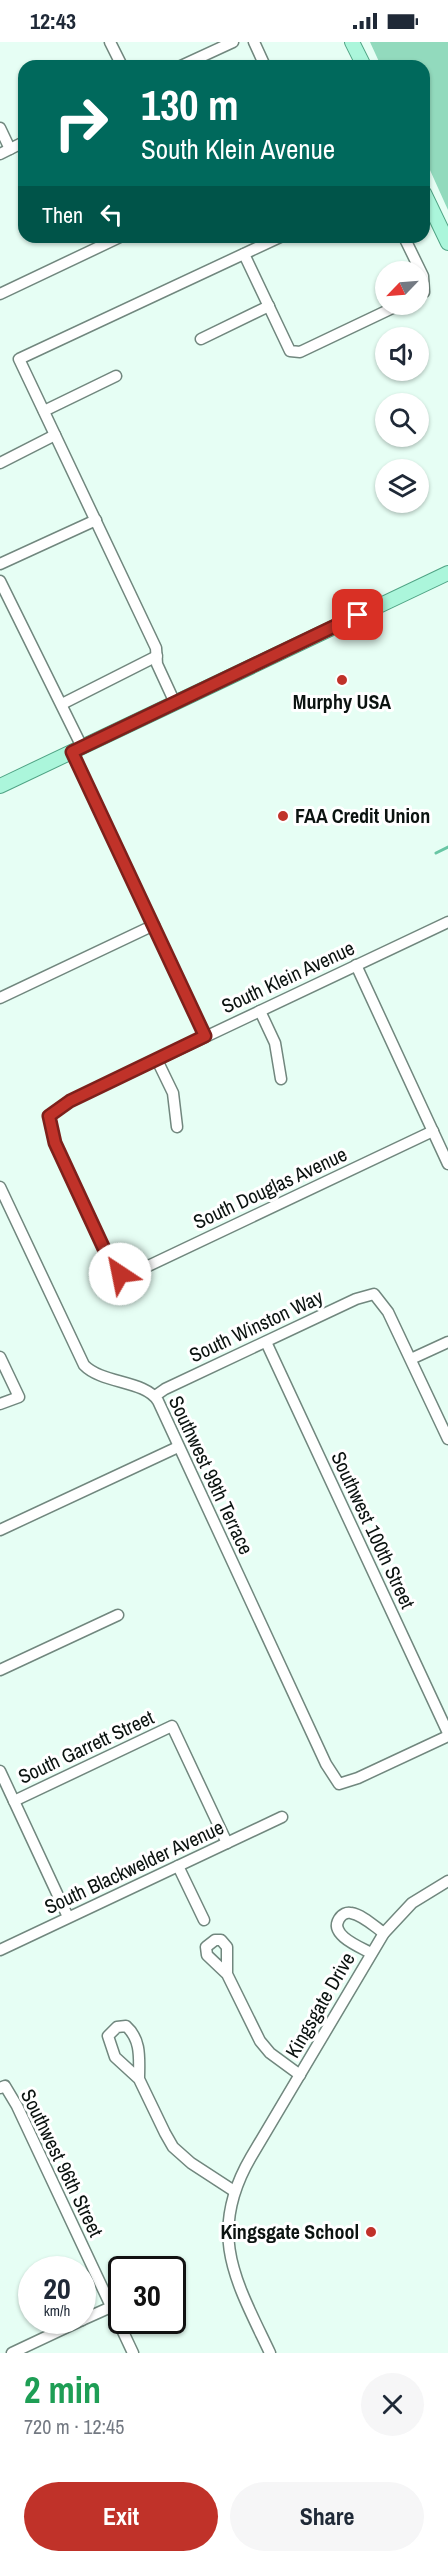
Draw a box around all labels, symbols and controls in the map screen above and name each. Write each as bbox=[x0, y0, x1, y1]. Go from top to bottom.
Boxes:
text: 12:43 bbox=[30, 6, 76, 36]
text: 130 m bbox=[141, 77, 239, 133]
icon: right bbox=[42, 84, 120, 162]
text: South Klein Avenue bbox=[141, 131, 335, 167]
icon: left bbox=[95, 198, 128, 231]
text: Then bbox=[42, 200, 83, 230]
north arrow bbox=[375, 261, 429, 315]
map controls bbox=[375, 261, 429, 513]
button: sound bbox=[375, 327, 429, 381]
button: search bbox=[375, 393, 429, 447]
button: layers bbox=[375, 459, 429, 513]
pin bbox=[332, 589, 383, 640]
icon: arrive bbox=[341, 598, 374, 631]
marker: Murphy USA bbox=[335, 673, 349, 687]
place label: Murphy USA bbox=[293, 688, 391, 715]
place label: FAA Credit Union bbox=[295, 802, 430, 829]
marker: FAA Credit Union bbox=[276, 809, 290, 823]
street label: South Klein Avenue bbox=[217, 934, 359, 1019]
street label: South Douglas Avenue bbox=[189, 1140, 351, 1235]
position arrow bbox=[88, 1242, 152, 1306]
street label: South Winston Way bbox=[185, 1282, 328, 1368]
street label: Southwest 99th Terrace bbox=[163, 1391, 260, 1558]
street label: Southwest 100th Street bbox=[325, 1447, 422, 1613]
street label: South Garrett Street bbox=[14, 1703, 158, 1790]
street label: South Blackwelder Avenue bbox=[40, 1813, 228, 1920]
street label: Kingsgate Drive bbox=[278, 1947, 361, 2062]
street label: Southwest 96th Street bbox=[15, 2084, 110, 2242]
place label: Kingsgate School bbox=[220, 2218, 359, 2245]
marker: Kingsgate School bbox=[364, 2225, 378, 2239]
speed limit sign: 30 bbox=[108, 2256, 186, 2334]
text: 20 bbox=[43, 2268, 71, 2308]
text: km/h bbox=[44, 2300, 70, 2321]
text: 2 min bbox=[24, 2366, 101, 2414]
button: close bbox=[361, 2373, 424, 2436]
text: 720 m · 12:45 bbox=[24, 2413, 124, 2440]
button: Exit bbox=[24, 2482, 218, 2551]
button: Share bbox=[230, 2482, 424, 2551]

